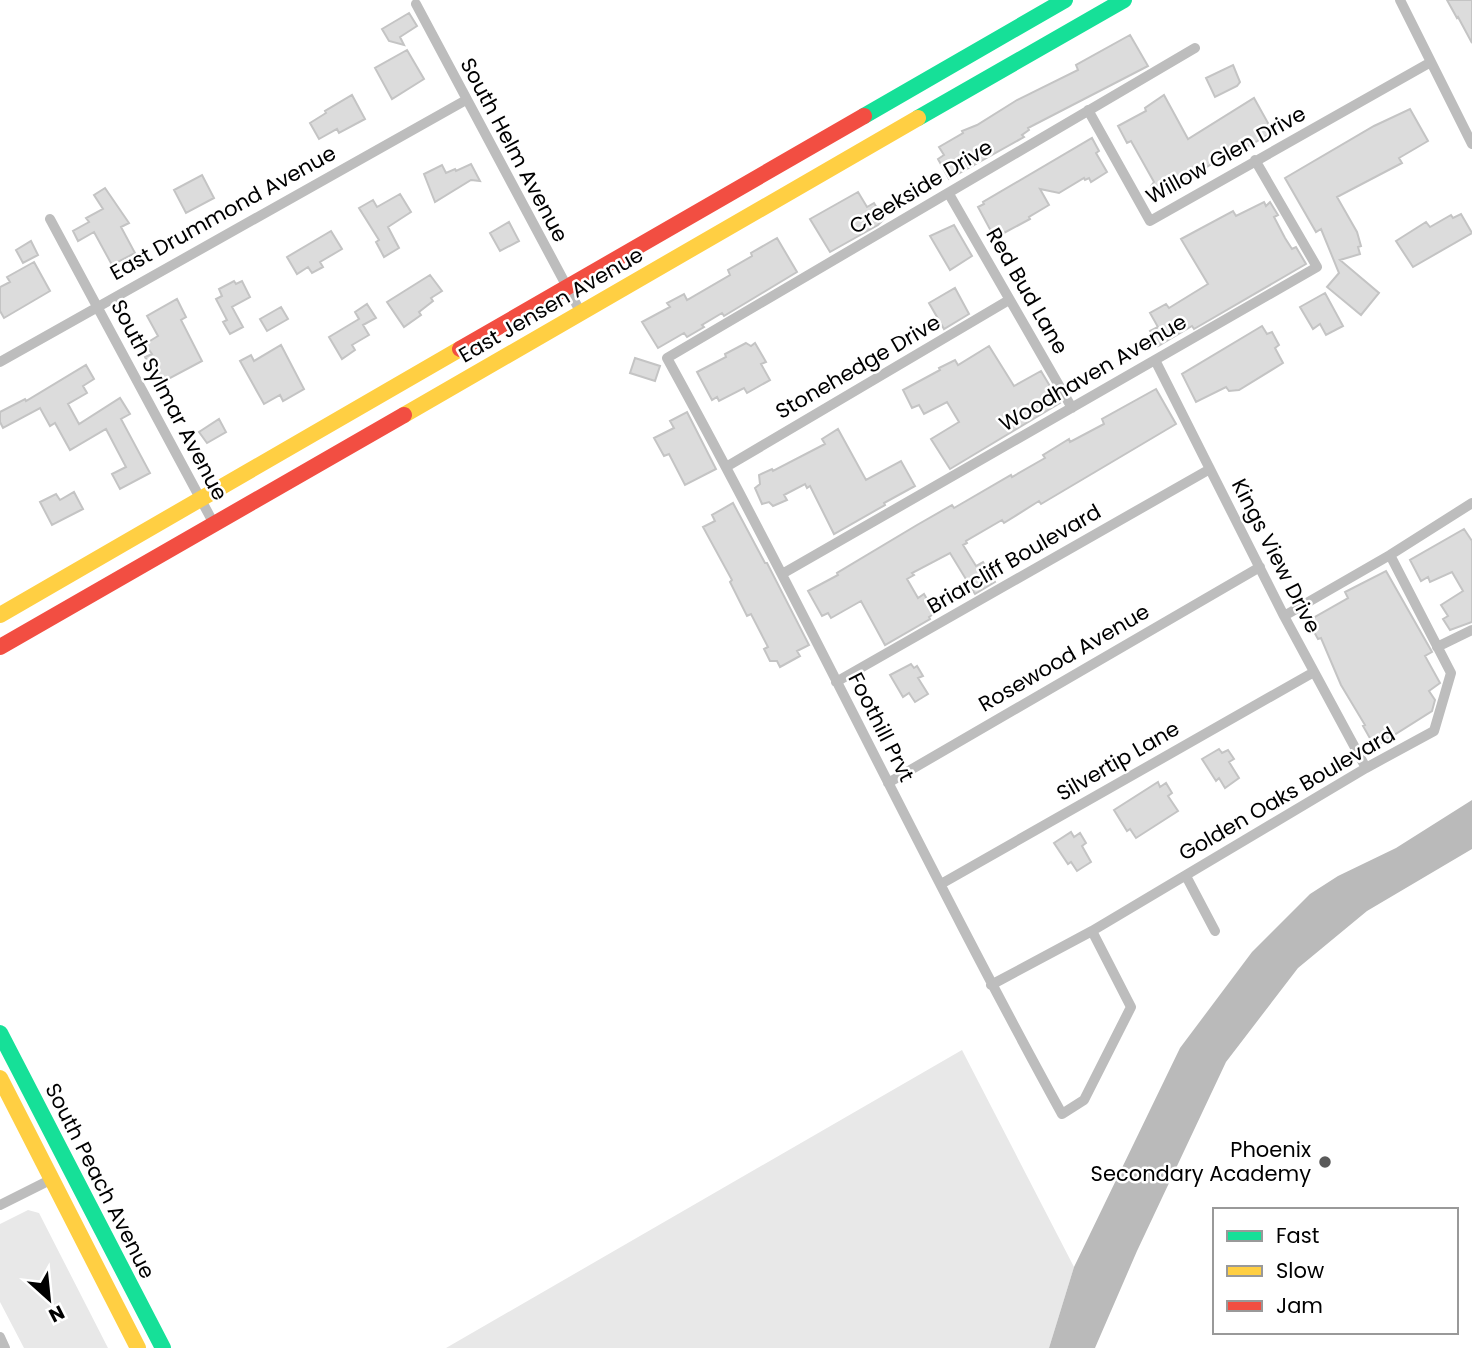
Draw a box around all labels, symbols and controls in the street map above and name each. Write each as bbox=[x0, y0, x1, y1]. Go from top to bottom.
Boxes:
street label: South Helm Avenue bbox=[454, 53, 575, 247]
street label: Willow Glen Drive bbox=[1141, 99, 1311, 211]
street label: Creekside Drive bbox=[844, 132, 998, 241]
street label: East Drummond Avenue bbox=[105, 138, 341, 287]
street label: Red Bud Lane bbox=[980, 222, 1075, 359]
street label: East Jensen Avenue bbox=[453, 240, 648, 369]
street label: South Sylmar Avenue bbox=[104, 294, 235, 505]
street label: Woodhaven Avenue bbox=[994, 307, 1192, 438]
street label: Stonehedge Drive bbox=[770, 308, 946, 426]
street label: Kings View Drive bbox=[1225, 474, 1328, 638]
street label: Briarcliff Boulevard bbox=[921, 497, 1106, 620]
street label: Rosewood Avenue bbox=[973, 597, 1155, 718]
street label: Foothill Prvt bbox=[841, 667, 921, 786]
street label: Silvertip Lane bbox=[1051, 714, 1185, 808]
street label: Golden Oaks Boulevard bbox=[1173, 720, 1400, 867]
street label: South Peach Avenue bbox=[39, 1078, 162, 1284]
place label: Phoenix Secondary Academy bbox=[1091, 1135, 1311, 1188]
marker: Phoenix Secondary Academy bbox=[1317, 1154, 1333, 1170]
legend bbox=[1213, 1208, 1458, 1334]
text: Fast bbox=[1276, 1221, 1319, 1250]
text: Slow bbox=[1276, 1256, 1324, 1285]
north arrow bbox=[14, 1264, 84, 1334]
text: Jam bbox=[1276, 1291, 1323, 1320]
text: N bbox=[44, 1298, 69, 1329]

